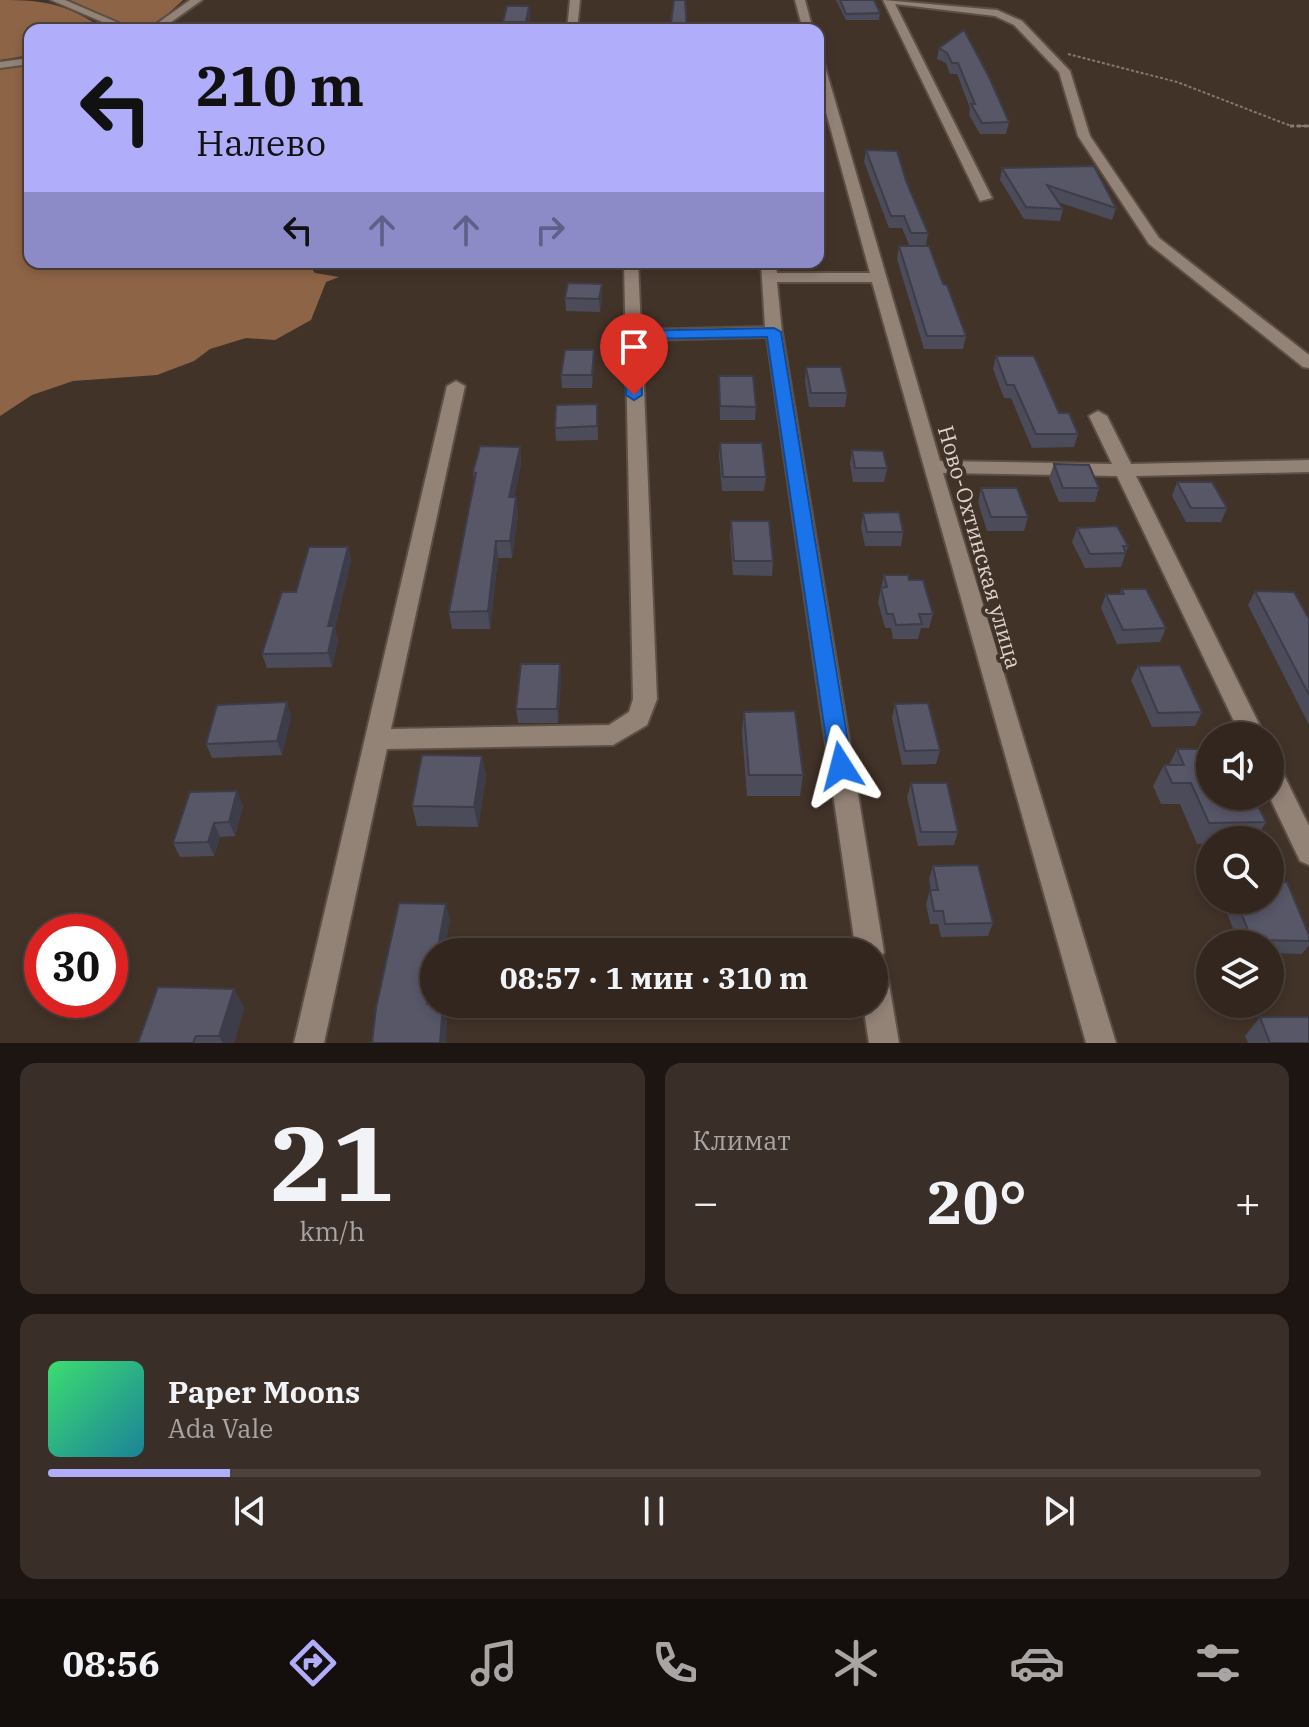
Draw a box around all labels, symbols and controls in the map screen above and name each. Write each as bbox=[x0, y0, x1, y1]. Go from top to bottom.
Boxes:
text: 210 m bbox=[196, 49, 364, 121]
icon: left bbox=[64, 56, 168, 160]
text: Налево bbox=[196, 119, 326, 166]
icon: left bbox=[276, 208, 320, 252]
icon: ahead bbox=[360, 208, 404, 252]
icon: ahead bbox=[444, 208, 488, 252]
icon: right bbox=[528, 208, 572, 252]
pin bbox=[600, 313, 668, 395]
icon: arrive bbox=[612, 325, 656, 369]
street label: Ново-Охтинская улица bbox=[932, 422, 1029, 672]
map controls bbox=[1196, 722, 1284, 1018]
button: sound bbox=[1196, 722, 1284, 810]
position arrow bbox=[799, 724, 883, 808]
button: search bbox=[1196, 826, 1284, 914]
speed limit sign: 30 bbox=[24, 914, 128, 1018]
button: layers bbox=[1196, 930, 1284, 1018]
text: 08:57 · 1 мин · 310 m bbox=[500, 958, 808, 997]
text: 21 bbox=[270, 1094, 395, 1230]
text: Климат bbox=[693, 1123, 791, 1157]
text: 20° bbox=[927, 1162, 1027, 1241]
text: − bbox=[693, 1173, 719, 1230]
text: + bbox=[1235, 1173, 1261, 1230]
text: km/h bbox=[299, 1214, 365, 1248]
text: Paper Moons bbox=[168, 1372, 360, 1411]
text: Ada Vale bbox=[168, 1411, 273, 1445]
icon: previous bbox=[228, 1489, 272, 1533]
icon: pause bbox=[632, 1489, 676, 1533]
icon: next bbox=[1037, 1489, 1081, 1533]
icon: directions bbox=[285, 1635, 341, 1691]
icon: music bbox=[466, 1635, 522, 1691]
icon: phone bbox=[647, 1635, 703, 1691]
icon: climate bbox=[828, 1635, 884, 1691]
icon: car bbox=[1009, 1635, 1065, 1691]
icon: filters bbox=[1190, 1635, 1246, 1691]
text: 08:56 bbox=[63, 1640, 160, 1687]

